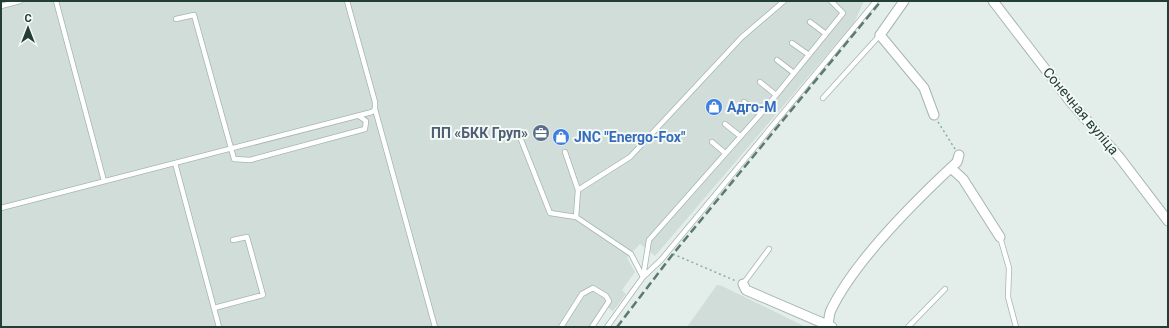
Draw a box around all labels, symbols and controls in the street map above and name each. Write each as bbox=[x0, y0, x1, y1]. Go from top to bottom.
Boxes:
north arrow bbox=[8, 8, 48, 48]
text: С bbox=[24, 12, 32, 25]
street label: Сонечная вуліца bbox=[1040, 64, 1122, 158]
shop icon: Адго-М bbox=[704, 97, 724, 117]
place label: Адго-М bbox=[727, 99, 777, 115]
office icon: ПП «БКК Груп» bbox=[531, 123, 551, 143]
place label: ПП «БКК Груп» bbox=[431, 125, 528, 141]
shop icon: JNC "Energo-Fox" bbox=[551, 127, 571, 147]
place label: JNC "Energo-Fox" bbox=[574, 129, 686, 145]

